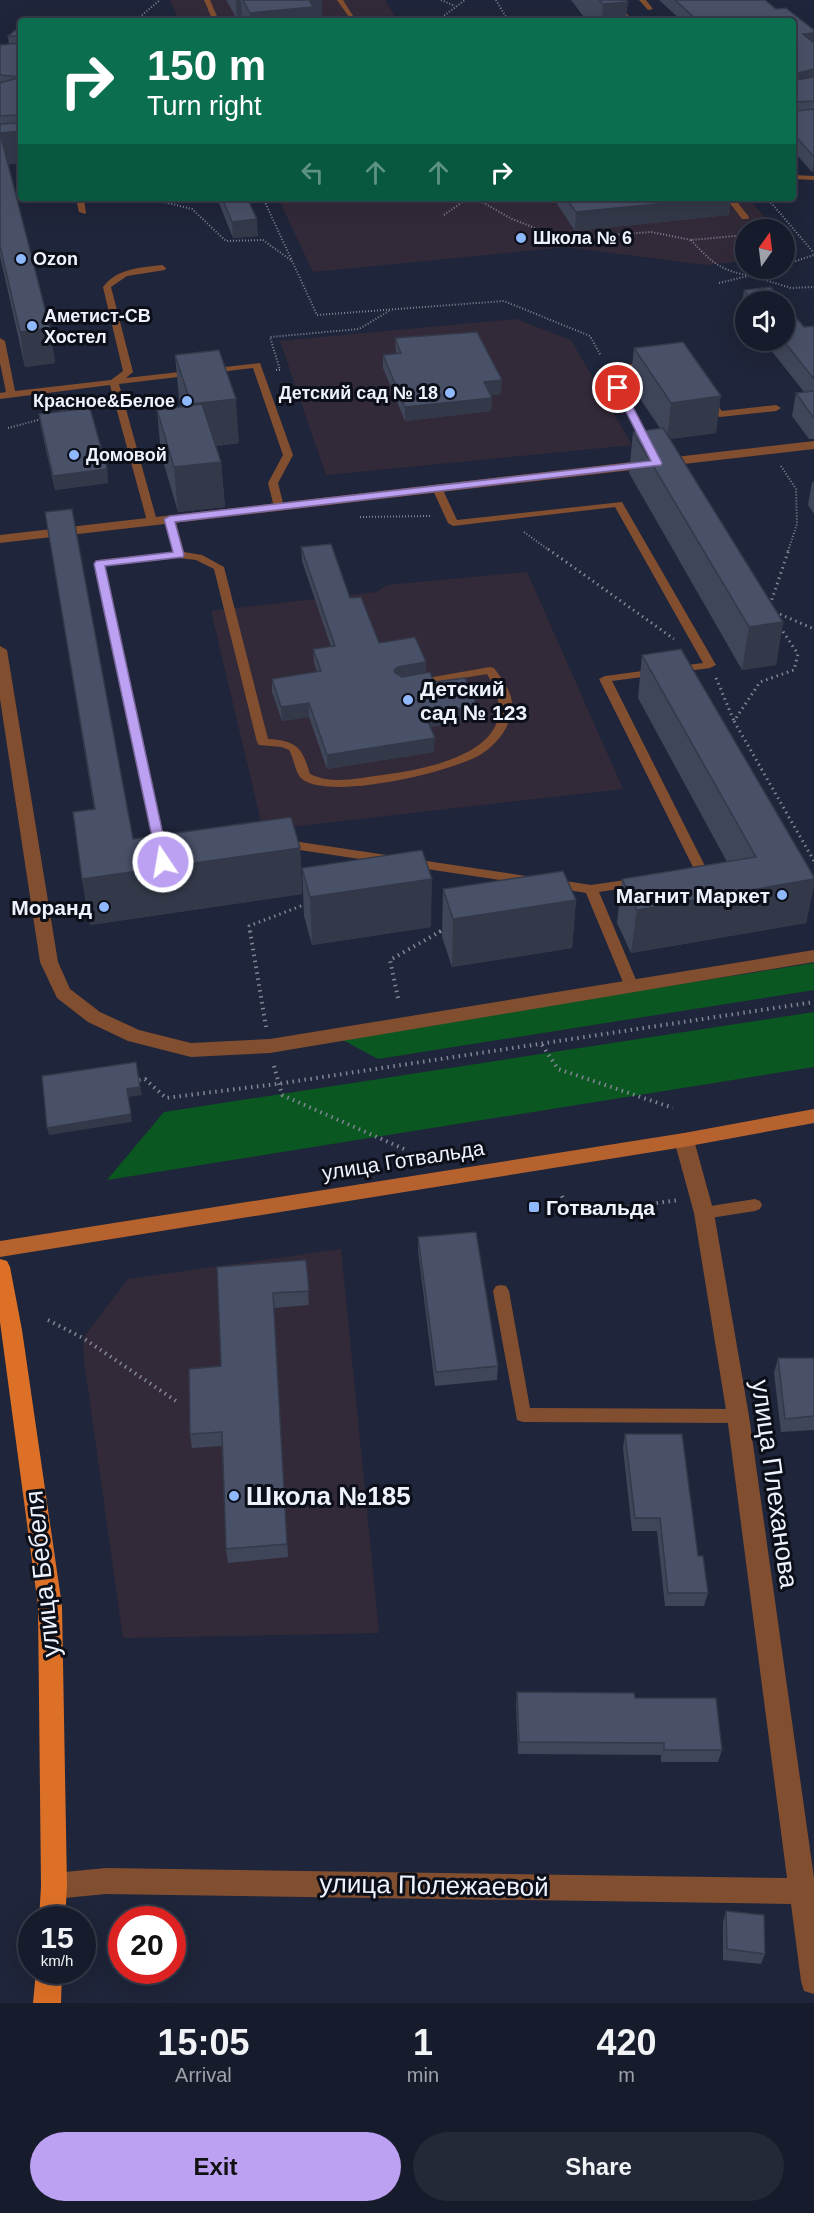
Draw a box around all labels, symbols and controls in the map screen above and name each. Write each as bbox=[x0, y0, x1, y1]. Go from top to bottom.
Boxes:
icon: right bbox=[48, 42, 126, 120]
text: 150 m bbox=[147, 42, 266, 89]
text: Turn right bbox=[147, 91, 262, 121]
icon: left bbox=[296, 156, 329, 189]
icon: ahead bbox=[359, 156, 392, 189]
icon: ahead bbox=[422, 156, 455, 189]
icon: right bbox=[485, 156, 518, 189]
north arrow bbox=[735, 219, 795, 279]
map controls bbox=[735, 219, 795, 351]
place label: Школа № 6 bbox=[533, 228, 632, 248]
marker: Школа № 6 bbox=[514, 231, 528, 245]
place label: Ozon bbox=[33, 249, 78, 269]
marker: Ozon bbox=[14, 252, 28, 266]
button: sound bbox=[735, 291, 795, 351]
place label: Аметист-СВ Хостел bbox=[44, 306, 151, 347]
marker: Аметист-СВ Хостел bbox=[25, 319, 39, 333]
pin bbox=[592, 362, 643, 413]
icon: arrive bbox=[601, 371, 634, 404]
place label: Детский сад № 18 bbox=[279, 383, 438, 403]
marker: Детский сад № 18 bbox=[443, 386, 457, 400]
place label: Красное&Белое bbox=[33, 391, 175, 411]
marker: Красное&Белое bbox=[180, 394, 194, 408]
place label: Домовой bbox=[86, 445, 167, 465]
marker: Домовой bbox=[67, 448, 81, 462]
place label: Детский сад № 123 bbox=[420, 677, 527, 724]
marker: Детский сад № 123 bbox=[401, 693, 415, 707]
position arrow bbox=[131, 830, 195, 894]
place label: Магнит Маркет bbox=[616, 884, 770, 907]
marker: Магнит Маркет bbox=[775, 888, 789, 902]
place label: Моранд bbox=[11, 896, 92, 919]
marker: Моранд bbox=[97, 900, 111, 914]
street label: улица Готвальда bbox=[320, 1136, 486, 1184]
place label: Готвальда bbox=[546, 1196, 655, 1219]
marker: Готвальда bbox=[527, 1200, 541, 1214]
street label: улица Плеханова bbox=[746, 1378, 805, 1591]
place label: Школа №185 bbox=[246, 1481, 411, 1511]
street label: улица Бебеля bbox=[18, 1489, 66, 1659]
marker: Школа №185 bbox=[227, 1489, 241, 1503]
street label: улица Полежаевой bbox=[319, 1868, 549, 1902]
speed limit sign: 20 bbox=[108, 1906, 186, 1984]
text: 15 bbox=[40, 1921, 74, 1954]
text: km/h bbox=[41, 1952, 73, 1969]
text: 15:05 bbox=[157, 2022, 249, 2063]
text: 1 bbox=[413, 2022, 433, 2063]
text: 420 bbox=[596, 2022, 657, 2063]
text: Arrival bbox=[175, 2064, 232, 2086]
text: min bbox=[407, 2064, 439, 2086]
text: m bbox=[618, 2064, 635, 2086]
button: Exit bbox=[30, 2132, 401, 2201]
button: Share bbox=[413, 2132, 784, 2201]

